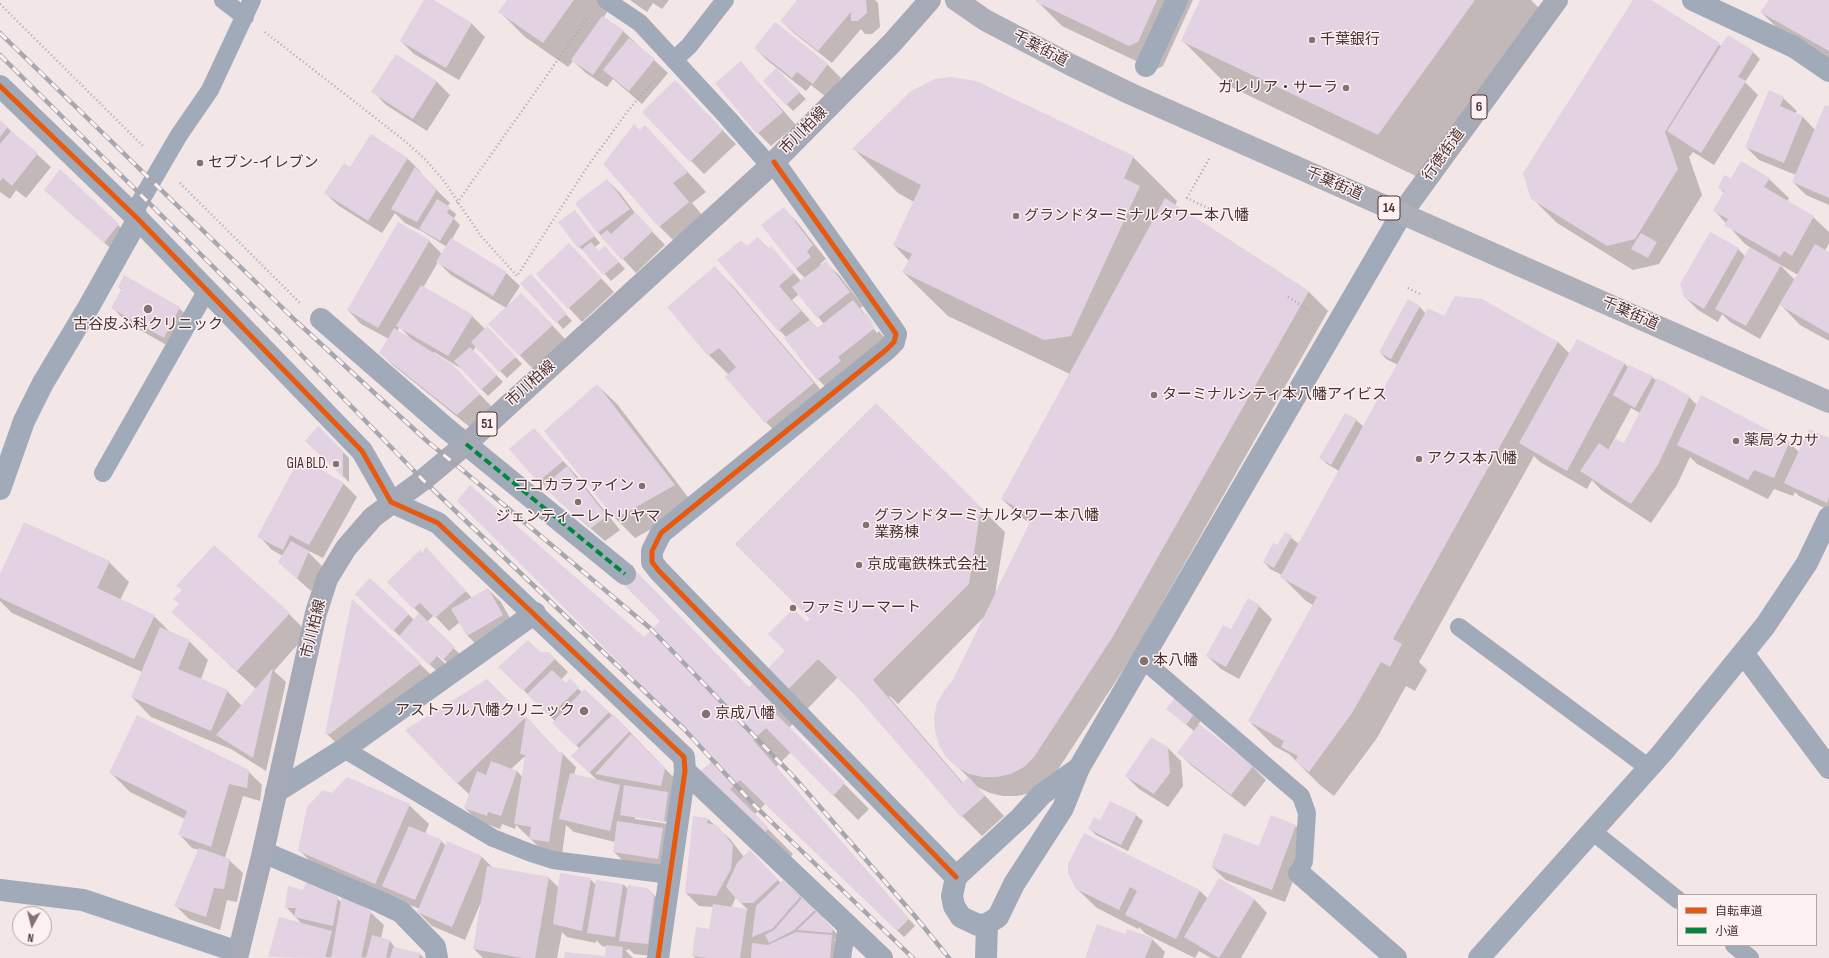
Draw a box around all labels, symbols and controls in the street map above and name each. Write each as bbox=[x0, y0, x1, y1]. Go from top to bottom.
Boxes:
street label: 千葉街道 bbox=[1009, 27, 1071, 71]
place label: 千葉銀行 bbox=[1320, 31, 1380, 49]
marker: 千葉銀行 bbox=[1307, 35, 1317, 45]
place label: ガレリア・サーラ bbox=[1218, 79, 1338, 97]
marker: ガレリア・サーラ bbox=[1341, 83, 1351, 93]
road number: 6 bbox=[1471, 95, 1487, 119]
street label: 市川柏線 bbox=[776, 103, 832, 159]
street label: 行徳街道 bbox=[1419, 125, 1469, 185]
place label: セブン-イレブン bbox=[208, 154, 319, 172]
marker: セブン-イレブン bbox=[195, 158, 205, 168]
street label: 千葉街道 bbox=[1303, 164, 1365, 204]
road number: 14 bbox=[1378, 196, 1400, 220]
place label: グランドターミナルタワー本八幡 bbox=[1024, 207, 1249, 225]
marker: グランドターミナルタワー本八幡 bbox=[1011, 211, 1021, 221]
street label: 千葉街道 bbox=[1599, 294, 1661, 334]
marker: 古谷皮ふ科クリニック bbox=[142, 303, 154, 315]
place label: 古谷皮ふ科クリニック bbox=[73, 316, 223, 334]
street label: 市川柏線 bbox=[503, 357, 559, 411]
place label: ターミナルシティ本八幡アイビス bbox=[1162, 386, 1387, 404]
marker: ターミナルシティ本八幡アイビス bbox=[1149, 390, 1159, 400]
road number: 51 bbox=[477, 412, 497, 436]
place label: 薬局タカサ bbox=[1744, 432, 1819, 450]
marker: 薬局タカサ bbox=[1731, 436, 1741, 446]
place label: アクス本八幡 bbox=[1427, 450, 1517, 468]
marker: アクス本八幡 bbox=[1414, 454, 1424, 464]
place label: GIA BLD. bbox=[287, 455, 328, 473]
marker: GIA BLD. bbox=[331, 459, 341, 469]
place label: ココカラファイン bbox=[514, 477, 634, 495]
marker: ココカラファイン bbox=[637, 481, 647, 491]
marker: ジェンティーレトリヤマ bbox=[573, 497, 583, 507]
place label: グランドターミナルタワー本八幡 業務棟 bbox=[874, 507, 1099, 542]
place label: ジェンティーレトリヤマ bbox=[496, 508, 660, 526]
marker: グランドターミナルタワー本八幡 業務棟 bbox=[861, 520, 871, 530]
place label: 京成電鉄株式会社 bbox=[867, 556, 987, 574]
marker: 京成電鉄株式会社 bbox=[854, 560, 864, 570]
street label: 市川柏線 bbox=[298, 598, 330, 660]
place label: ファミリーマート bbox=[801, 599, 921, 617]
marker: ファミリーマート bbox=[788, 603, 798, 613]
place label: 本八幡 bbox=[1153, 652, 1198, 670]
marker: 本八幡 bbox=[1138, 655, 1150, 667]
place label: アストラル八幡クリニック bbox=[395, 702, 575, 720]
marker: アストラル八幡クリニック bbox=[578, 705, 590, 717]
place label: 京成八幡 bbox=[715, 705, 775, 723]
marker: 京成八幡 bbox=[700, 708, 712, 720]
legend bbox=[1677, 894, 1817, 946]
text: 自転車道 bbox=[1715, 904, 1763, 919]
north arrow bbox=[12, 906, 52, 946]
text: 小道 bbox=[1715, 924, 1739, 939]
text: N bbox=[27, 931, 34, 944]

